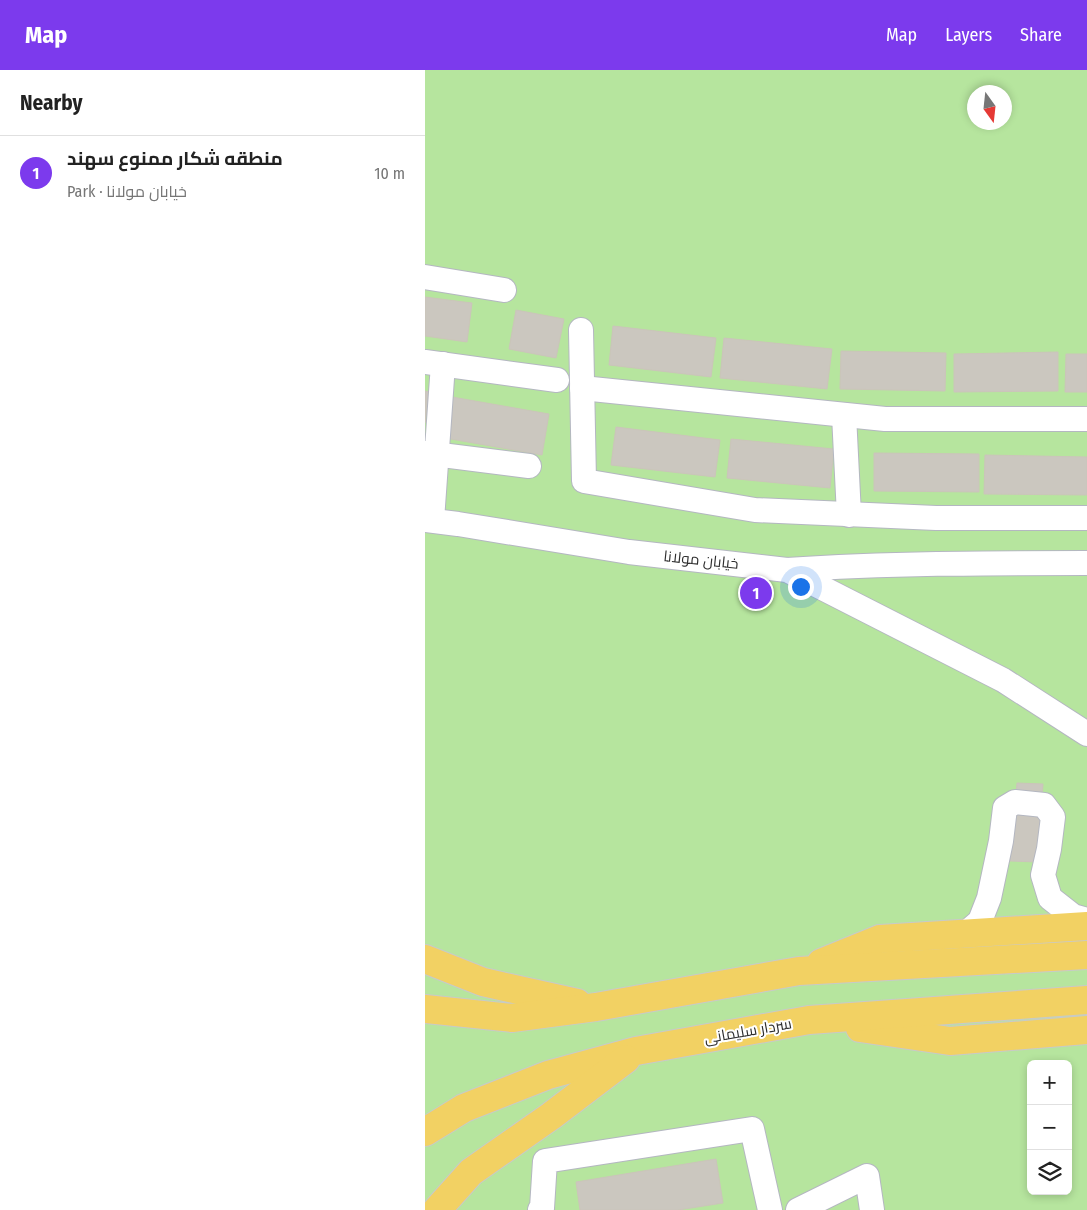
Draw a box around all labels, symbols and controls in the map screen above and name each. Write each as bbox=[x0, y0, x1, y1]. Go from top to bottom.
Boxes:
text: Map bbox=[25, 21, 67, 49]
text: Map bbox=[886, 24, 917, 46]
text: Layers bbox=[945, 24, 992, 46]
text: Share bbox=[1020, 24, 1062, 46]
north arrow bbox=[967, 85, 1012, 130]
text: Nearby bbox=[20, 90, 82, 116]
text: منطقه شکار ممنوع سهند bbox=[67, 147, 283, 170]
text: 1 bbox=[33, 164, 39, 183]
text: 10 m bbox=[374, 164, 405, 183]
text: Park · خیابان مولانا bbox=[67, 182, 187, 201]
street label: خیابان مولانا bbox=[662, 547, 739, 574]
pin: 1 bbox=[740, 574, 772, 612]
your location bbox=[788, 574, 814, 600]
street label: سردار سلیمانی bbox=[703, 1014, 793, 1049]
map controls bbox=[1027, 1060, 1072, 1195]
button: + bbox=[1027, 1060, 1072, 1105]
button: − bbox=[1027, 1105, 1072, 1150]
button: layers bbox=[1027, 1150, 1072, 1195]

